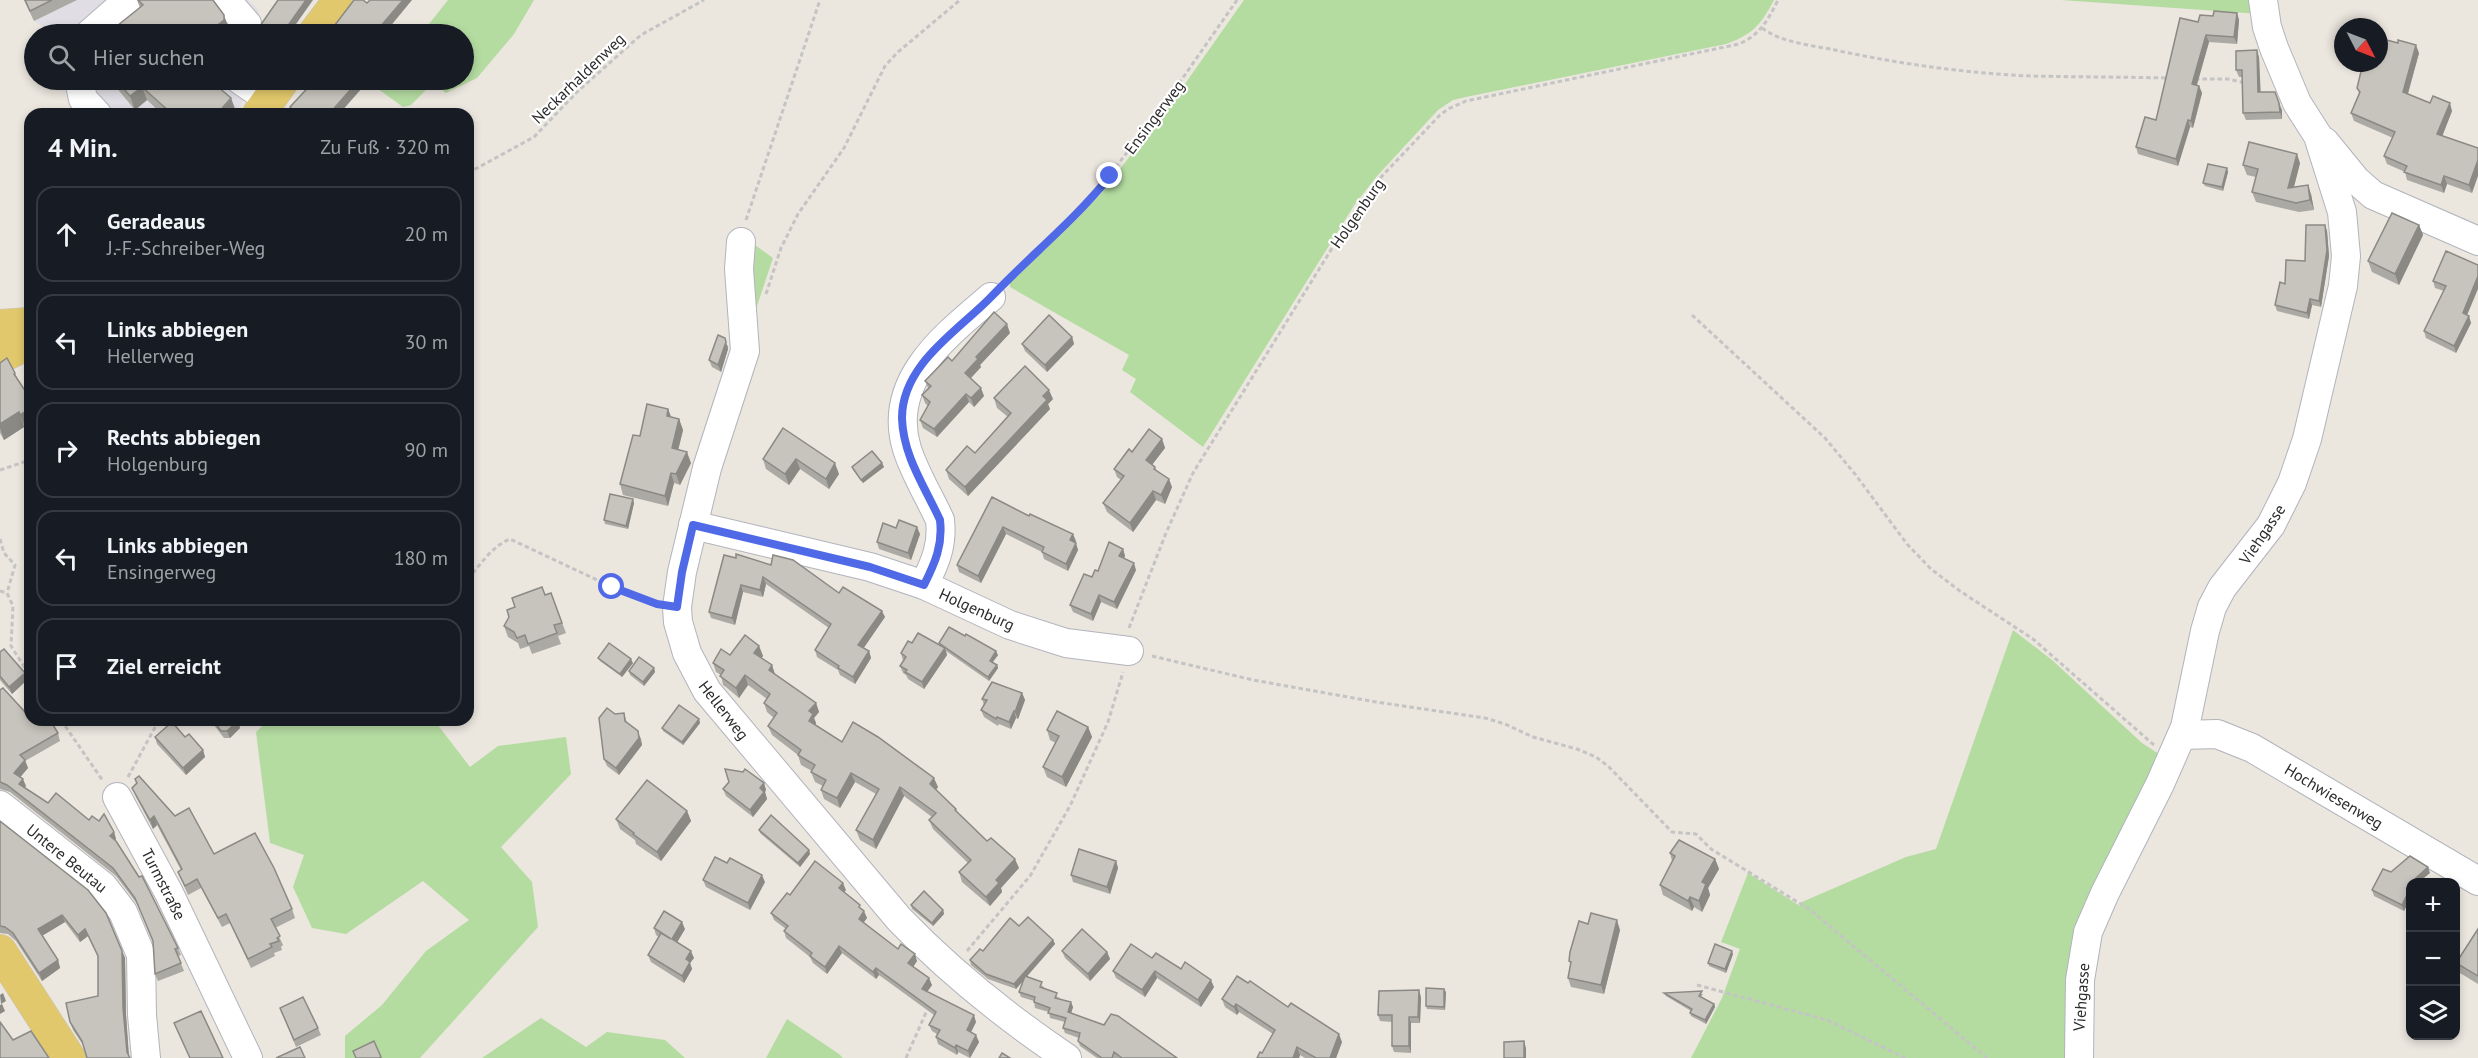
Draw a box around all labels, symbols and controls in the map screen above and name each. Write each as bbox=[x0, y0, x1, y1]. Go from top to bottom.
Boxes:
north arrow bbox=[2334, 18, 2388, 72]
search box bbox=[24, 24, 474, 90]
street label: Neckarhaldenweg bbox=[527, 28, 629, 128]
icon: search bbox=[45, 41, 78, 74]
text: Hier suchen bbox=[93, 43, 205, 71]
street label: Ensingerweg bbox=[1120, 76, 1188, 158]
text: 4 Min. bbox=[48, 131, 118, 164]
text: Zu Fuß · 320 m bbox=[320, 134, 450, 160]
route end bbox=[1096, 162, 1122, 188]
street label: Holgenburg bbox=[1326, 174, 1388, 252]
text: Geradeaus bbox=[107, 207, 205, 235]
icon: ahead bbox=[50, 218, 83, 251]
text: 20 m bbox=[405, 221, 448, 247]
text: J.-F.-Schreiber-Weg bbox=[107, 235, 265, 261]
text: Links abbiegen bbox=[107, 315, 248, 343]
icon: left bbox=[50, 326, 83, 359]
text: 30 m bbox=[405, 329, 448, 355]
text: Hellerweg bbox=[107, 343, 194, 369]
text: Rechts abbiegen bbox=[107, 423, 261, 451]
icon: right bbox=[50, 434, 83, 467]
text: 90 m bbox=[405, 437, 448, 463]
text: Holgenburg bbox=[107, 451, 208, 477]
street label: Viehgasse bbox=[2234, 500, 2289, 569]
text: Links abbiegen bbox=[107, 531, 248, 559]
icon: left bbox=[50, 542, 83, 575]
text: 180 m bbox=[394, 545, 448, 571]
text: Ensingerweg bbox=[107, 559, 216, 585]
route start bbox=[598, 573, 624, 599]
street label: Holgenburg bbox=[936, 583, 1018, 635]
icon: arrive bbox=[50, 650, 83, 683]
text: Ziel erreicht bbox=[107, 652, 221, 680]
street label: Hellerweg bbox=[695, 676, 753, 744]
street label: Hochwiesenweg bbox=[2281, 759, 2387, 833]
street label: Untere Beutau bbox=[22, 819, 112, 897]
street label: Turmstraße bbox=[138, 845, 190, 923]
map controls bbox=[2406, 878, 2460, 1040]
button: + bbox=[2406, 878, 2460, 932]
button: − bbox=[2406, 932, 2460, 986]
street label: Viehgasse bbox=[2069, 962, 2093, 1033]
button: layers bbox=[2406, 986, 2460, 1040]

